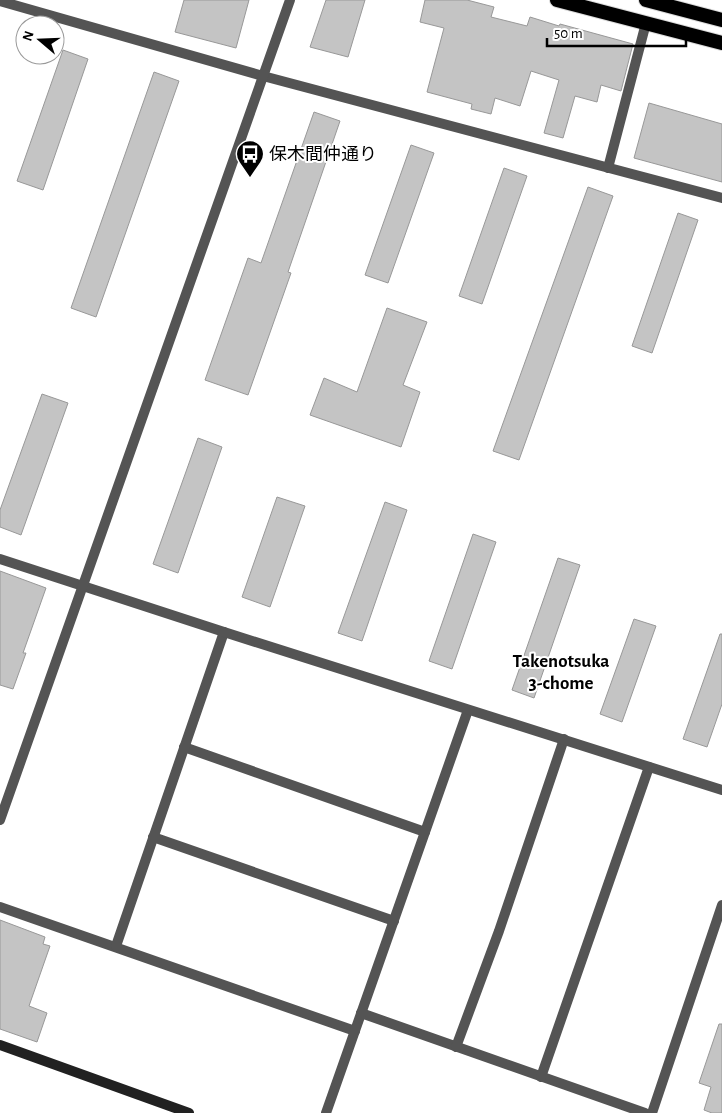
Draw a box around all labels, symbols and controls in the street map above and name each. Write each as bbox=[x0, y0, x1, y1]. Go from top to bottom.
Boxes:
north arrow bbox=[15, 15, 65, 65]
scale bar bbox=[547, 15, 686, 47]
text: 50 m bbox=[554, 26, 583, 41]
text: N bbox=[20, 29, 37, 43]
bus stop icon: 保木間仲通り bbox=[235, 139, 265, 178]
place label: 保木間仲通り bbox=[269, 144, 377, 164]
district label: Takenotsuka 3-chome bbox=[513, 652, 609, 693]

